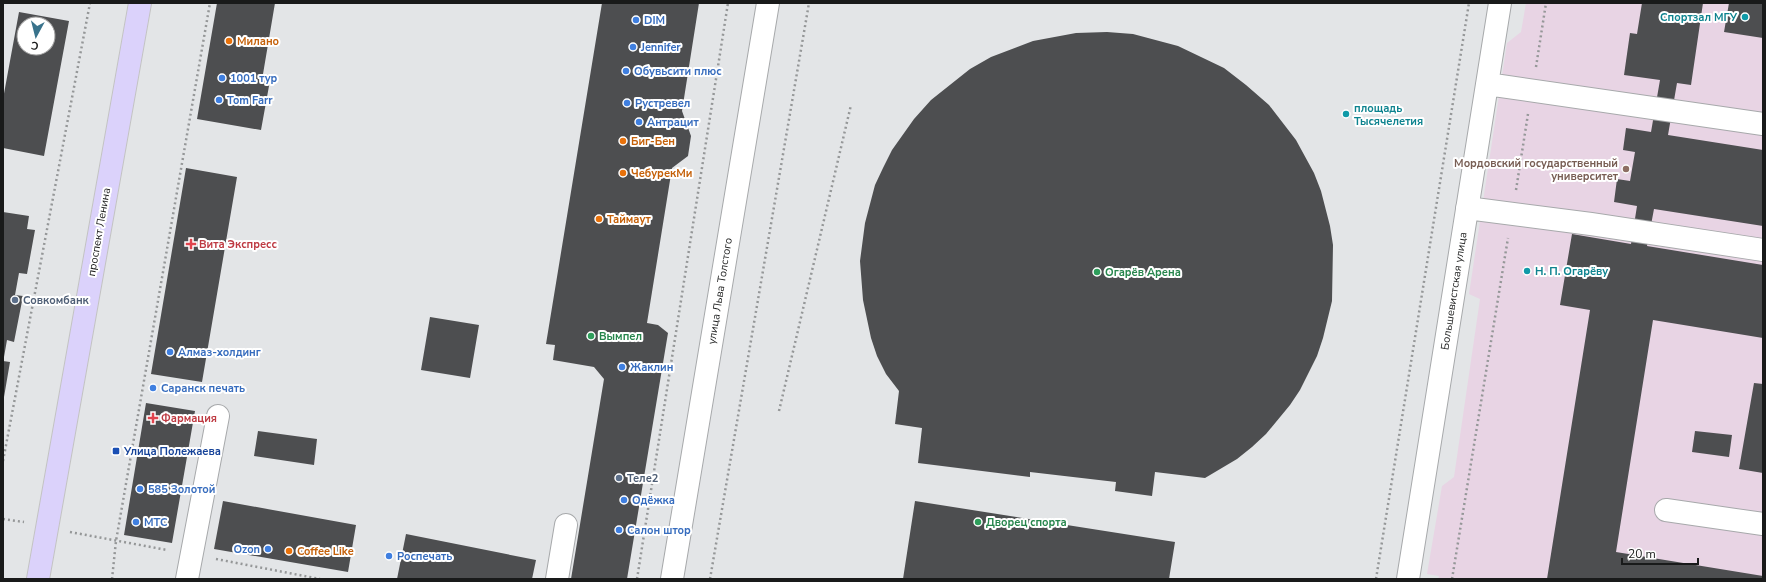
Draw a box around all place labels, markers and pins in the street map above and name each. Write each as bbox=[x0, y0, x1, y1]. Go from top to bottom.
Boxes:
place label: Спортзал МГУ bbox=[1660, 10, 1738, 25]
marker: Спортзал МГУ bbox=[1740, 12, 1750, 22]
place label: DIM bbox=[644, 13, 665, 28]
marker: DIM bbox=[631, 15, 641, 25]
place label: Милано bbox=[237, 34, 279, 49]
marker: Милано bbox=[224, 36, 234, 46]
place label: Jennifer bbox=[640, 40, 681, 55]
marker: Jennifer bbox=[628, 42, 638, 52]
place label: Обувьсити плюс bbox=[634, 64, 722, 79]
marker: Обувьсити плюс bbox=[621, 66, 631, 76]
place label: 1001 тур bbox=[230, 71, 278, 86]
marker: 1001 тур bbox=[217, 73, 227, 83]
place label: Tom Farr bbox=[227, 93, 273, 108]
marker: Tom Farr bbox=[214, 95, 224, 105]
place label: Рустревел bbox=[635, 96, 690, 111]
marker: Рустревел bbox=[622, 98, 632, 108]
place label: площадь Тысячелетия bbox=[1354, 101, 1423, 129]
marker: площадь Тысячелетия bbox=[1341, 109, 1351, 119]
place label: Антрацит bbox=[647, 115, 699, 130]
marker: Антрацит bbox=[634, 117, 644, 127]
place label: Биг-Бен bbox=[631, 134, 675, 149]
marker: Биг-Бен bbox=[618, 136, 628, 146]
place label: Мордовский государственный университет bbox=[1454, 156, 1619, 184]
marker: Мордовский государственный университет bbox=[1621, 164, 1631, 174]
place label: ЧебурекМи bbox=[631, 166, 692, 181]
marker: ЧебурекМи bbox=[618, 168, 628, 178]
place label: Таймаут bbox=[607, 212, 652, 227]
marker: Таймаут bbox=[594, 214, 604, 224]
place label: Вита Экспресс bbox=[199, 237, 277, 252]
marker: Вита Экспресс bbox=[186, 239, 196, 249]
place label: Н. П. Огарёву bbox=[1535, 264, 1608, 279]
place label: Огарёв Арена bbox=[1105, 265, 1181, 280]
marker: Н. П. Огарёву bbox=[1522, 266, 1532, 276]
marker: Огарёв Арена bbox=[1092, 267, 1102, 277]
place label: Совкомбанк bbox=[23, 293, 90, 308]
marker: Совкомбанк bbox=[10, 295, 20, 305]
place label: Вымпел bbox=[599, 329, 642, 344]
marker: Вымпел bbox=[586, 331, 596, 341]
place label: Алмаз-холдинг bbox=[178, 345, 261, 360]
marker: Алмаз-холдинг bbox=[165, 347, 175, 357]
place label: Жаклин bbox=[630, 360, 673, 375]
marker: Жаклин bbox=[617, 362, 627, 372]
place label: Саранск печать bbox=[161, 381, 245, 396]
marker: Саранск печать bbox=[148, 383, 158, 393]
place label: Фармация bbox=[161, 411, 217, 426]
marker: Фармация bbox=[148, 413, 158, 423]
place label: Улица Полежаева bbox=[123, 444, 221, 459]
marker: Улица Полежаева bbox=[111, 446, 121, 456]
place label: Теле2 bbox=[627, 471, 659, 486]
marker: Теле2 bbox=[614, 473, 624, 483]
place label: 585 Золотой bbox=[148, 482, 215, 497]
marker: 585 Золотой bbox=[135, 484, 145, 494]
place label: Одёжка bbox=[632, 493, 675, 508]
marker: Одёжка bbox=[619, 495, 629, 505]
place label: МТС bbox=[144, 515, 168, 530]
place label: Дворец cпорта bbox=[986, 515, 1067, 530]
marker: МТС bbox=[131, 517, 141, 527]
marker: Дворец cпорта bbox=[973, 517, 983, 527]
place label: Салон штор bbox=[627, 523, 691, 538]
marker: Салон штор bbox=[614, 525, 624, 535]
place label: Ozon bbox=[233, 542, 260, 557]
marker: Ozon bbox=[263, 544, 273, 554]
place label: Coffee Like bbox=[297, 544, 354, 559]
marker: Coffee Like bbox=[284, 546, 294, 556]
place label: Роспечать bbox=[397, 549, 452, 564]
marker: Роспечать bbox=[384, 551, 394, 561]

